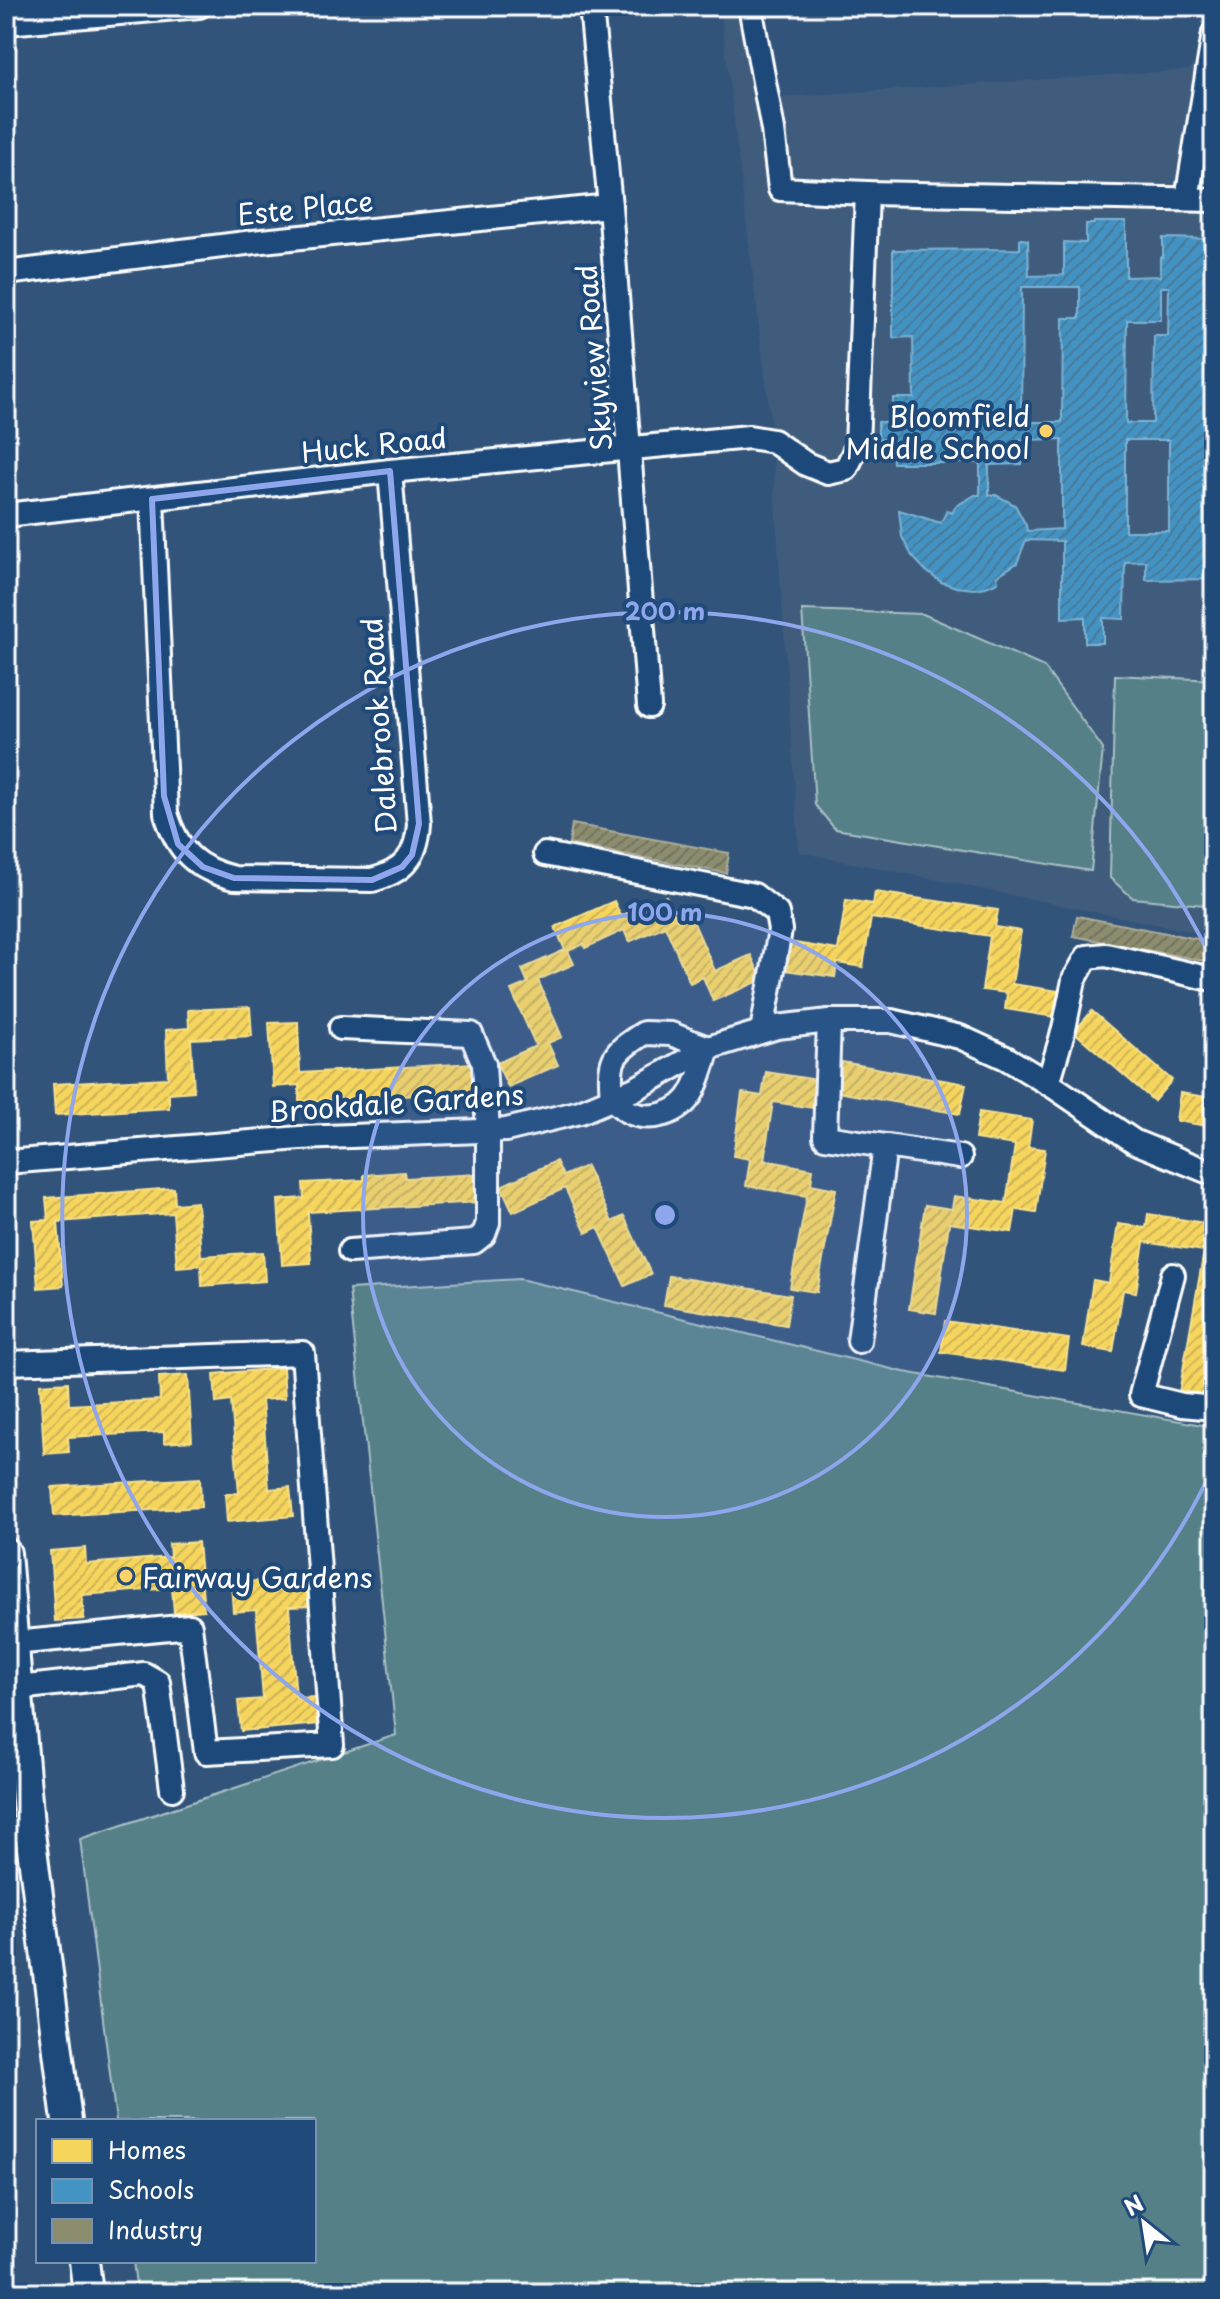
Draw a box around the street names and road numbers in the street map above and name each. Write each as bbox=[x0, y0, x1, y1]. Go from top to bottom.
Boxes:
street label: Este Place bbox=[235, 178, 375, 236]
street label: Skyview Road bbox=[563, 263, 623, 453]
street label: Huck Road bbox=[299, 415, 449, 473]
street label: Dalebrook Road bbox=[349, 616, 407, 836]
street label: Brookdale Gardens bbox=[267, 1072, 525, 1132]

